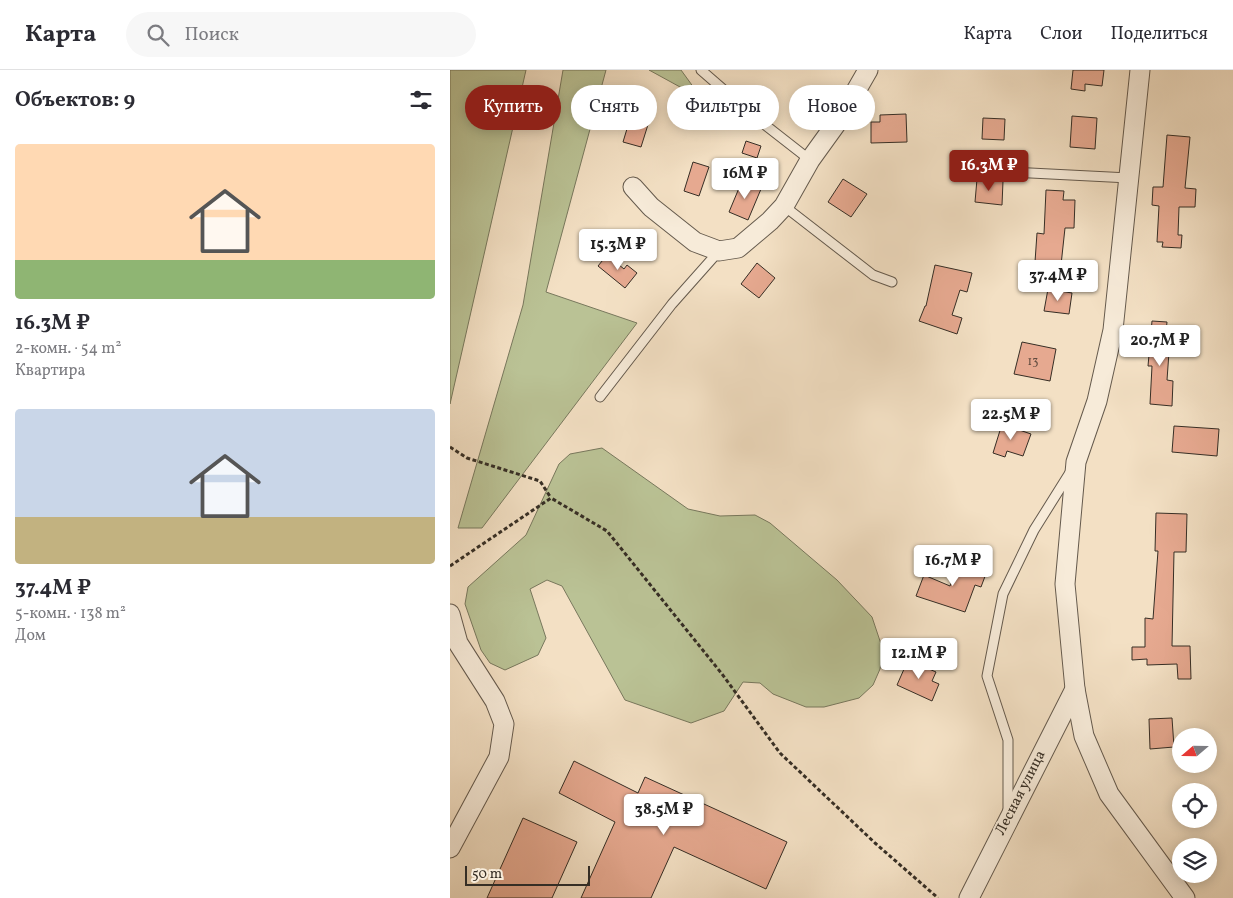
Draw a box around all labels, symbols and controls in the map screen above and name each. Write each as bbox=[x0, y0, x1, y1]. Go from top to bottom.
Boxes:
search box bbox=[126, 12, 476, 57]
text: Карта bbox=[25, 18, 96, 52]
icon: search bbox=[144, 21, 172, 49]
text: Поиск bbox=[184, 22, 239, 48]
text: Карта bbox=[964, 22, 1012, 47]
text: Слои bbox=[1040, 22, 1082, 47]
text: Поделиться bbox=[1110, 22, 1208, 47]
chip: Купить bbox=[465, 85, 561, 130]
chip: Снять bbox=[571, 85, 657, 130]
chip: Фильтры bbox=[667, 85, 779, 130]
chip: Новое bbox=[789, 85, 875, 130]
text: Объектов: 9 bbox=[15, 86, 135, 115]
icon: filters bbox=[407, 86, 435, 114]
pin: 16.3M ₽ bbox=[943, 150, 1035, 192]
text: 16.3M ₽ bbox=[960, 155, 1018, 177]
pin: 16M ₽ bbox=[710, 158, 780, 200]
text: 16M ₽ bbox=[723, 163, 767, 185]
icon: home bbox=[180, 176, 270, 266]
pin: 15.3M ₽ bbox=[572, 228, 664, 271]
text: 15.3M ₽ bbox=[590, 234, 646, 256]
pin: 37.4M ₽ bbox=[1012, 260, 1104, 302]
text: 37.4M ₽ bbox=[1029, 265, 1087, 287]
text: 16.3M ₽ bbox=[15, 309, 90, 338]
pin: 20.7M ₽ bbox=[1114, 324, 1206, 367]
text: 20.7M ₽ bbox=[1130, 330, 1190, 352]
text: 2-комн. · 54 m² bbox=[15, 338, 121, 360]
house number: 13 bbox=[1028, 354, 1038, 370]
text: Квартира bbox=[15, 360, 85, 382]
pin: 22.5M ₽ bbox=[965, 398, 1057, 441]
text: 22.5M ₽ bbox=[982, 404, 1040, 426]
icon: home bbox=[180, 441, 270, 531]
pin: 16.7M ₽ bbox=[907, 544, 999, 587]
text: 16.7M ₽ bbox=[925, 550, 981, 572]
text: 37.4M ₽ bbox=[15, 574, 91, 603]
text: 5-комн. · 138 m² bbox=[15, 603, 126, 625]
text: Дом bbox=[15, 625, 46, 647]
pin: 12.1M ₽ bbox=[873, 638, 965, 680]
text: 12.1M ₽ bbox=[891, 643, 947, 665]
north arrow bbox=[1172, 728, 1218, 772]
map controls bbox=[1172, 728, 1217, 883]
street label: Лесная улица bbox=[991, 747, 1051, 839]
button: locate bbox=[1172, 783, 1217, 828]
pin: 38.5M ₽ bbox=[618, 794, 710, 836]
text: 38.5M ₽ bbox=[635, 799, 693, 821]
button: layers bbox=[1172, 838, 1217, 883]
scale bar bbox=[465, 863, 590, 886]
text: 50 m bbox=[472, 865, 502, 884]

